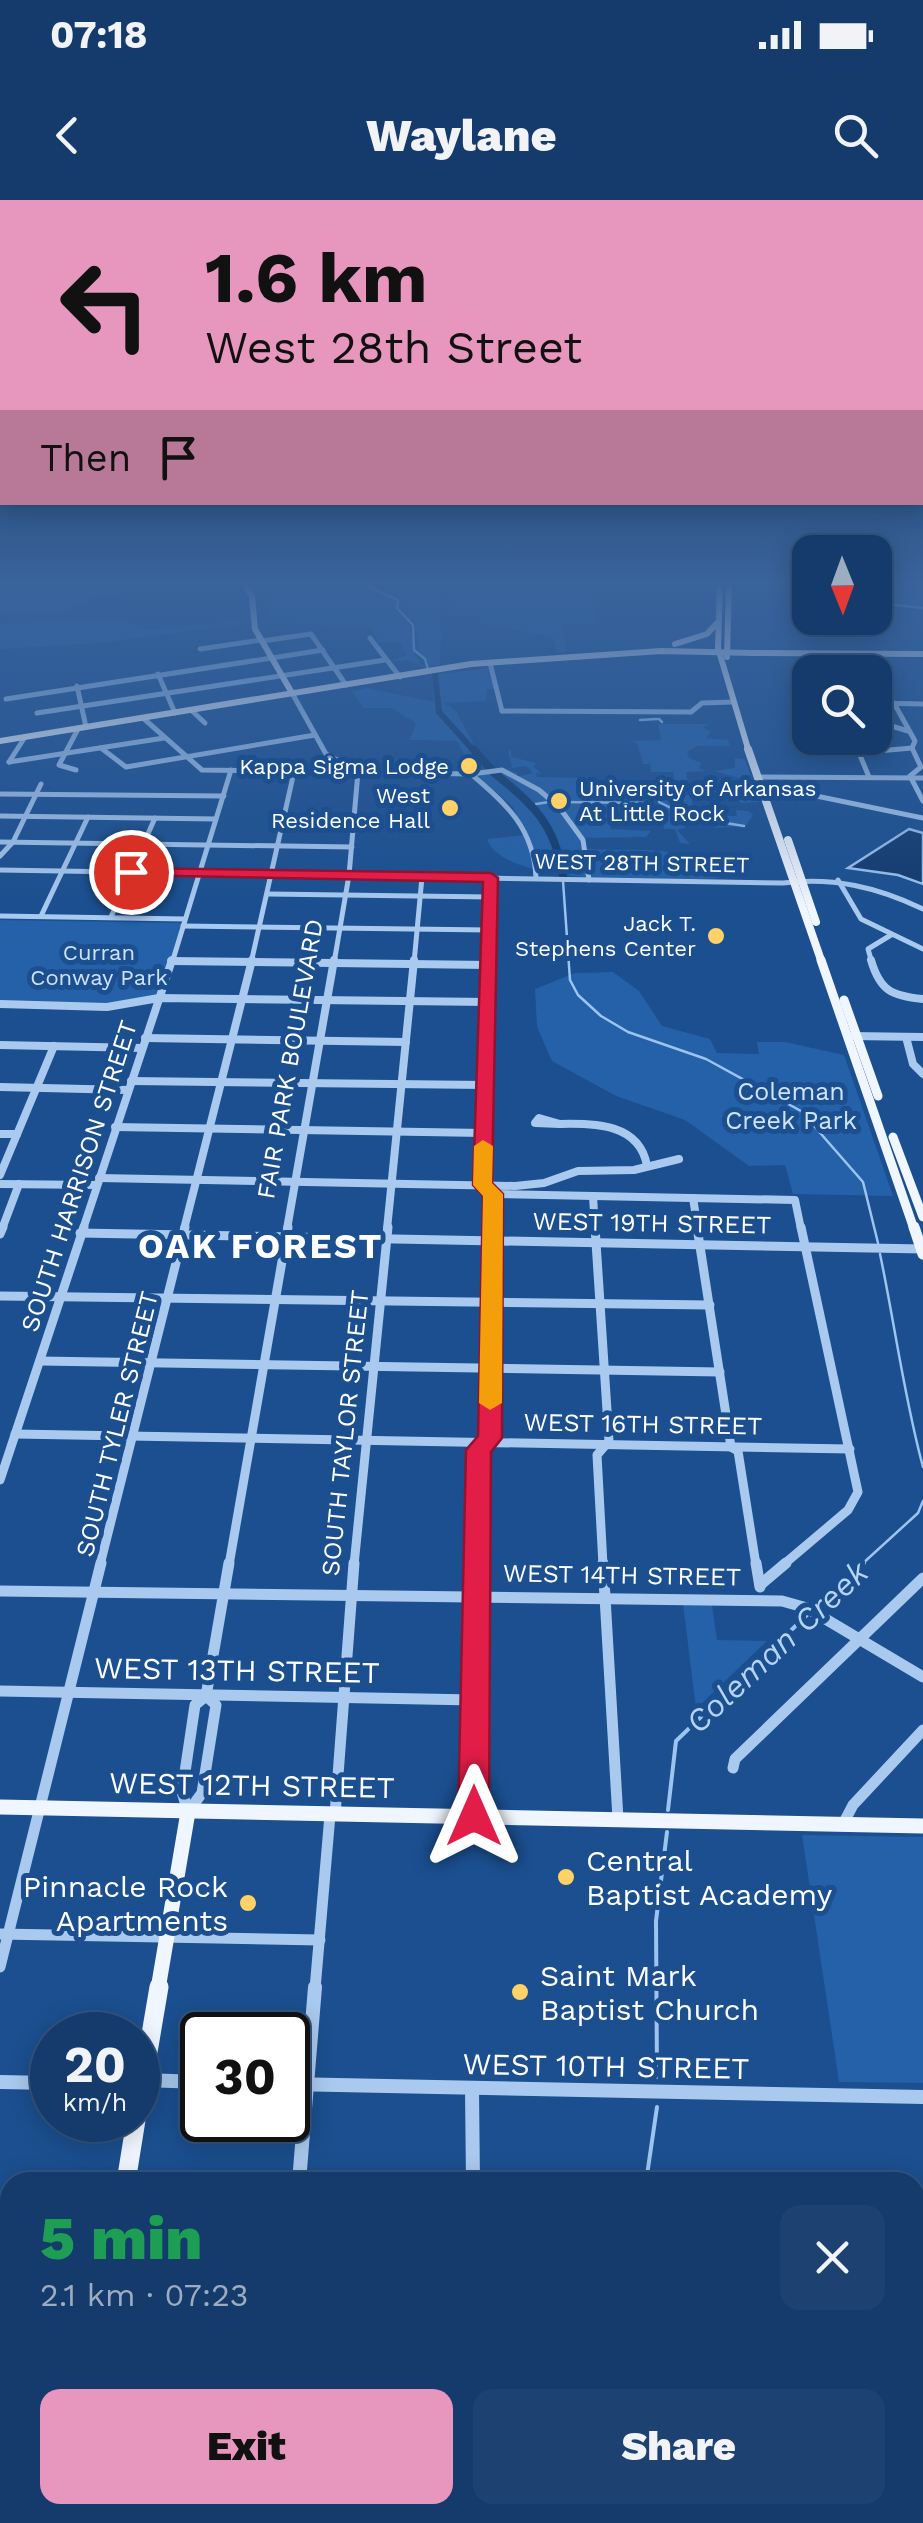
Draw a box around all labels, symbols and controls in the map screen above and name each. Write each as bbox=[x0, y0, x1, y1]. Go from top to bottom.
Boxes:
text: 07:18 bbox=[50, 13, 148, 57]
icon: back bbox=[40, 108, 95, 163]
icon: search bbox=[828, 108, 883, 163]
text: Waylane bbox=[366, 109, 557, 162]
text: 1.6 km bbox=[205, 237, 428, 319]
icon: left bbox=[40, 240, 170, 370]
text: West 28th Street bbox=[205, 321, 582, 374]
icon: arrive bbox=[151, 430, 206, 485]
text: Then bbox=[40, 436, 131, 480]
north arrow bbox=[792, 535, 892, 635]
map controls bbox=[792, 535, 892, 755]
button: search bbox=[792, 655, 892, 755]
place label: Kappa Sigma Lodge bbox=[239, 754, 449, 779]
marker: Kappa Sigma Lodge bbox=[458, 755, 480, 777]
place label: University of Arkansas At Little Rock bbox=[579, 776, 816, 826]
place label: West Residence Hall bbox=[271, 783, 430, 833]
marker: University of Arkansas At Little Rock bbox=[548, 790, 570, 812]
marker: West Residence Hall bbox=[439, 797, 461, 819]
pin bbox=[89, 830, 174, 915]
icon: arrive bbox=[104, 845, 159, 900]
street label: WEST 28TH STREET bbox=[534, 849, 750, 877]
place label: Jack T. Stephens Center bbox=[515, 911, 696, 961]
street label: FAIR PARK BOULEVARD bbox=[251, 917, 329, 1201]
marker: Jack T. Stephens Center bbox=[705, 925, 727, 947]
park label: Curran Conway Park bbox=[30, 940, 168, 990]
street label: SOUTH HARRISON STREET bbox=[15, 1017, 143, 1335]
park label: Coleman Creek Park bbox=[725, 1077, 857, 1135]
street label: WEST 19TH STREET bbox=[532, 1206, 772, 1240]
district label: OAK FOREST bbox=[138, 1225, 384, 1267]
street label: SOUTH TYLER STREET bbox=[70, 1288, 164, 1560]
street label: SOUTH TAYLOR STREET bbox=[316, 1289, 374, 1577]
street label: WEST 16TH STREET bbox=[523, 1407, 763, 1441]
water label: Coleman Creek bbox=[678, 1552, 877, 1741]
street label: WEST 14TH STREET bbox=[503, 1558, 741, 1592]
street label: WEST 13TH STREET bbox=[94, 1650, 380, 1690]
position arrow bbox=[422, 1764, 526, 1868]
street label: WEST 12TH STREET bbox=[109, 1765, 395, 1805]
place label: Central Baptist Academy bbox=[586, 1843, 833, 1912]
marker: Central Baptist Academy bbox=[555, 1866, 577, 1888]
place label: Pinnacle Rock Apartments bbox=[23, 1869, 228, 1938]
marker: Pinnacle Rock Apartments bbox=[237, 1892, 259, 1914]
place label: Saint Mark Baptist Church bbox=[540, 1958, 759, 2027]
marker: Saint Mark Baptist Church bbox=[509, 1981, 531, 2003]
speed limit sign: 30 bbox=[180, 2012, 310, 2142]
text: 20 bbox=[64, 2035, 126, 2094]
street label: WEST 10TH STREET bbox=[462, 2046, 750, 2086]
text: km/h bbox=[63, 2088, 127, 2117]
text: 5 min bbox=[40, 2203, 202, 2274]
button: close bbox=[780, 2205, 885, 2310]
text: 2.1 km · 07:23 bbox=[40, 2276, 248, 2314]
button: Exit bbox=[40, 2389, 453, 2504]
button: Share bbox=[473, 2389, 885, 2504]

